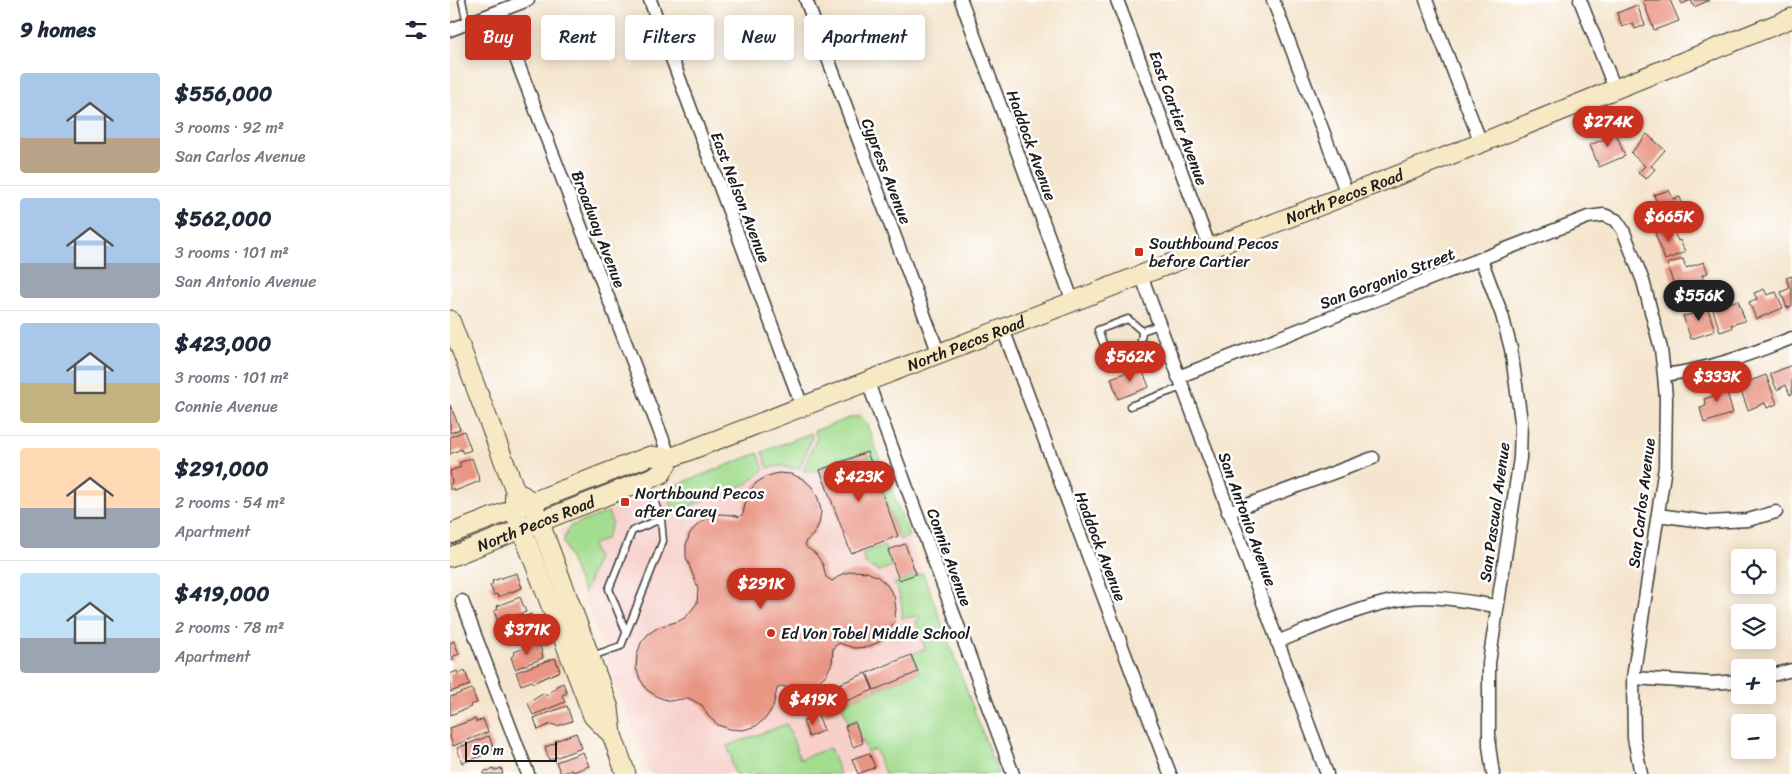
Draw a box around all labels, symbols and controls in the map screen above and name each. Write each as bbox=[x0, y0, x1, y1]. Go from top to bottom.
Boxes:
text: 9 homes bbox=[20, 11, 96, 49]
chip: Buy bbox=[465, 15, 531, 60]
chip: Rent bbox=[541, 15, 615, 60]
chip: Filters bbox=[625, 15, 714, 60]
chip: New bbox=[724, 15, 794, 60]
chip: Apartment bbox=[804, 15, 925, 60]
icon: filters bbox=[402, 16, 430, 44]
street label: East Cartier Avenue bbox=[1141, 47, 1216, 190]
text: $556,000 bbox=[175, 75, 272, 113]
street label: Haddock Avenue bbox=[998, 86, 1065, 205]
icon: home bbox=[60, 93, 120, 153]
pin: $274K bbox=[1573, 106, 1643, 148]
text: $274K bbox=[1584, 107, 1632, 136]
text: 3 rooms · 92 m² bbox=[175, 113, 284, 142]
street label: Cypress Avenue bbox=[853, 114, 920, 229]
street label: East Nelson Avenue bbox=[702, 127, 779, 267]
text: San Carlos Avenue bbox=[175, 142, 306, 171]
street label: North Pecos Road bbox=[1281, 160, 1409, 233]
street label: Broadway Avenue bbox=[563, 166, 634, 292]
text: $562,000 bbox=[175, 200, 271, 238]
pin: $665K bbox=[1634, 200, 1704, 243]
text: $665K bbox=[1645, 202, 1693, 231]
icon: home bbox=[60, 218, 120, 278]
place label: Southbound Pecos before Cartier bbox=[1149, 229, 1279, 276]
text: 3 rooms · 101 m² bbox=[175, 238, 289, 267]
street label: San Gorgonio Street bbox=[1315, 239, 1459, 318]
marker: Southbound Pecos before Cartier bbox=[1133, 246, 1145, 258]
text: San Antonio Avenue bbox=[175, 267, 317, 296]
pin: $556K bbox=[1664, 280, 1734, 322]
text: $556K bbox=[1674, 281, 1724, 310]
street label: North Pecos Road bbox=[903, 307, 1031, 380]
text: $423,000 bbox=[175, 325, 271, 363]
pin: $562K bbox=[1095, 340, 1165, 383]
text: $562K bbox=[1106, 342, 1154, 371]
icon: home bbox=[60, 343, 120, 403]
pin: $333K bbox=[1682, 360, 1752, 403]
text: $333K bbox=[1694, 362, 1740, 391]
text: 3 rooms · 101 m² bbox=[175, 363, 289, 392]
text: Connie Avenue bbox=[175, 392, 278, 421]
street label: San Carlos Avenue bbox=[1619, 436, 1664, 570]
street label: San Pascual Avenue bbox=[1470, 440, 1519, 584]
street label: San Antonio Avenue bbox=[1210, 448, 1285, 591]
text: $291,000 bbox=[175, 450, 269, 488]
pin: $423K bbox=[824, 460, 894, 503]
text: $423K bbox=[835, 462, 883, 491]
icon: home bbox=[60, 468, 120, 528]
place label: Northbound Pecos after Carey bbox=[635, 479, 765, 526]
street label: North Pecos Road bbox=[473, 487, 601, 560]
street label: Haddock Avenue bbox=[1066, 487, 1135, 606]
text: 2 rooms · 54 m² bbox=[175, 488, 285, 517]
marker: Northbound Pecos after Carey bbox=[619, 496, 631, 508]
street label: Connie Avenue bbox=[918, 504, 981, 611]
text: Apartment bbox=[175, 517, 251, 546]
map controls bbox=[1731, 549, 1776, 759]
button: locate bbox=[1731, 549, 1776, 594]
pin: $291K bbox=[726, 568, 796, 610]
text: $291K bbox=[738, 569, 784, 598]
text: $419,000 bbox=[175, 575, 270, 613]
icon: home bbox=[60, 593, 120, 653]
button: layers bbox=[1731, 604, 1776, 649]
text: 2 rooms · 78 m² bbox=[175, 613, 284, 642]
pin: $371K bbox=[492, 614, 562, 656]
text: $371K bbox=[504, 615, 550, 644]
place label: Ed Von Tobel Middle School bbox=[781, 619, 970, 648]
marker: Ed Von Tobel Middle School bbox=[765, 627, 777, 639]
text: Apartment bbox=[175, 642, 251, 671]
button: + bbox=[1731, 659, 1776, 704]
pin: $419K bbox=[778, 684, 848, 726]
text: $419K bbox=[789, 685, 837, 714]
button: − bbox=[1731, 714, 1776, 759]
text: 50 m bbox=[472, 738, 504, 763]
scale bar bbox=[465, 739, 558, 762]

